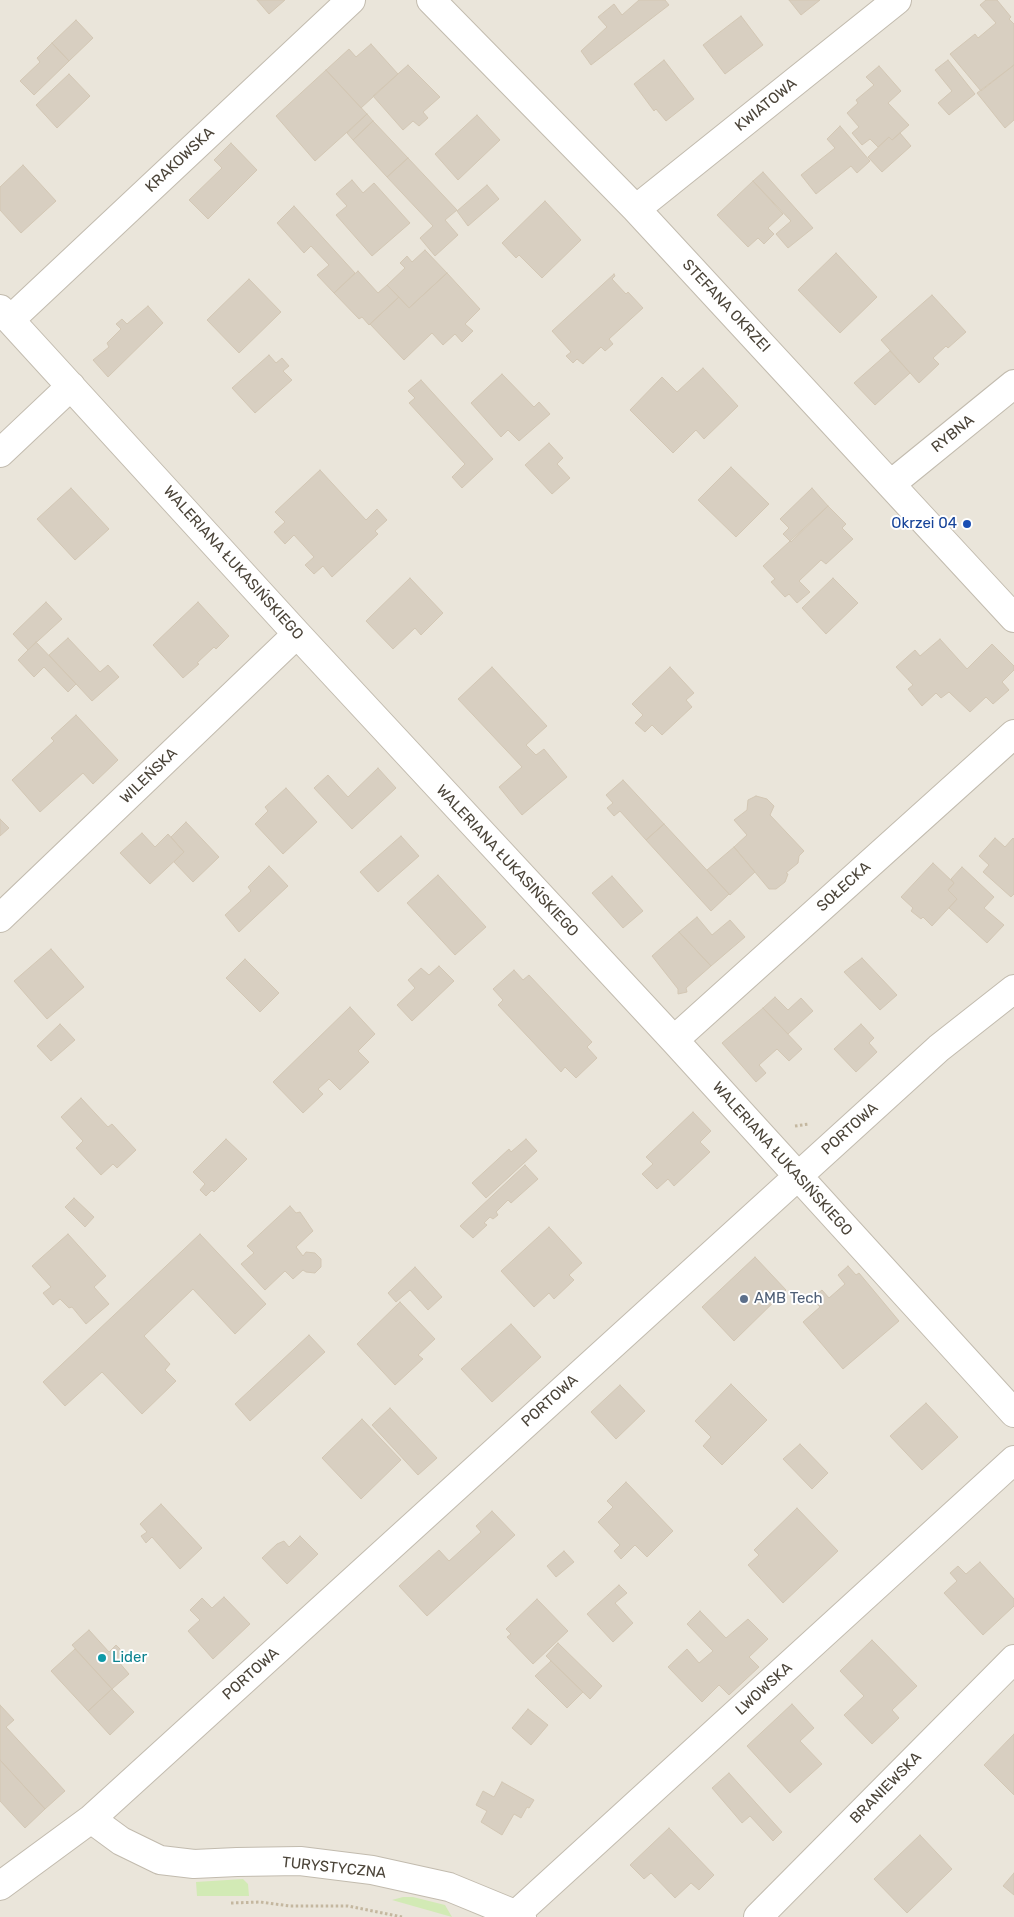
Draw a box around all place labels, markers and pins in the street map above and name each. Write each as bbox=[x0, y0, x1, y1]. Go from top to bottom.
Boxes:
place label: Okrzei 04 bbox=[891, 515, 957, 533]
marker: Okrzei 04 bbox=[961, 518, 973, 530]
place label: AMB Tech bbox=[754, 1290, 823, 1308]
marker: AMB Tech bbox=[738, 1293, 750, 1305]
place label: Lider bbox=[112, 1649, 147, 1667]
marker: Lider bbox=[96, 1652, 108, 1664]

